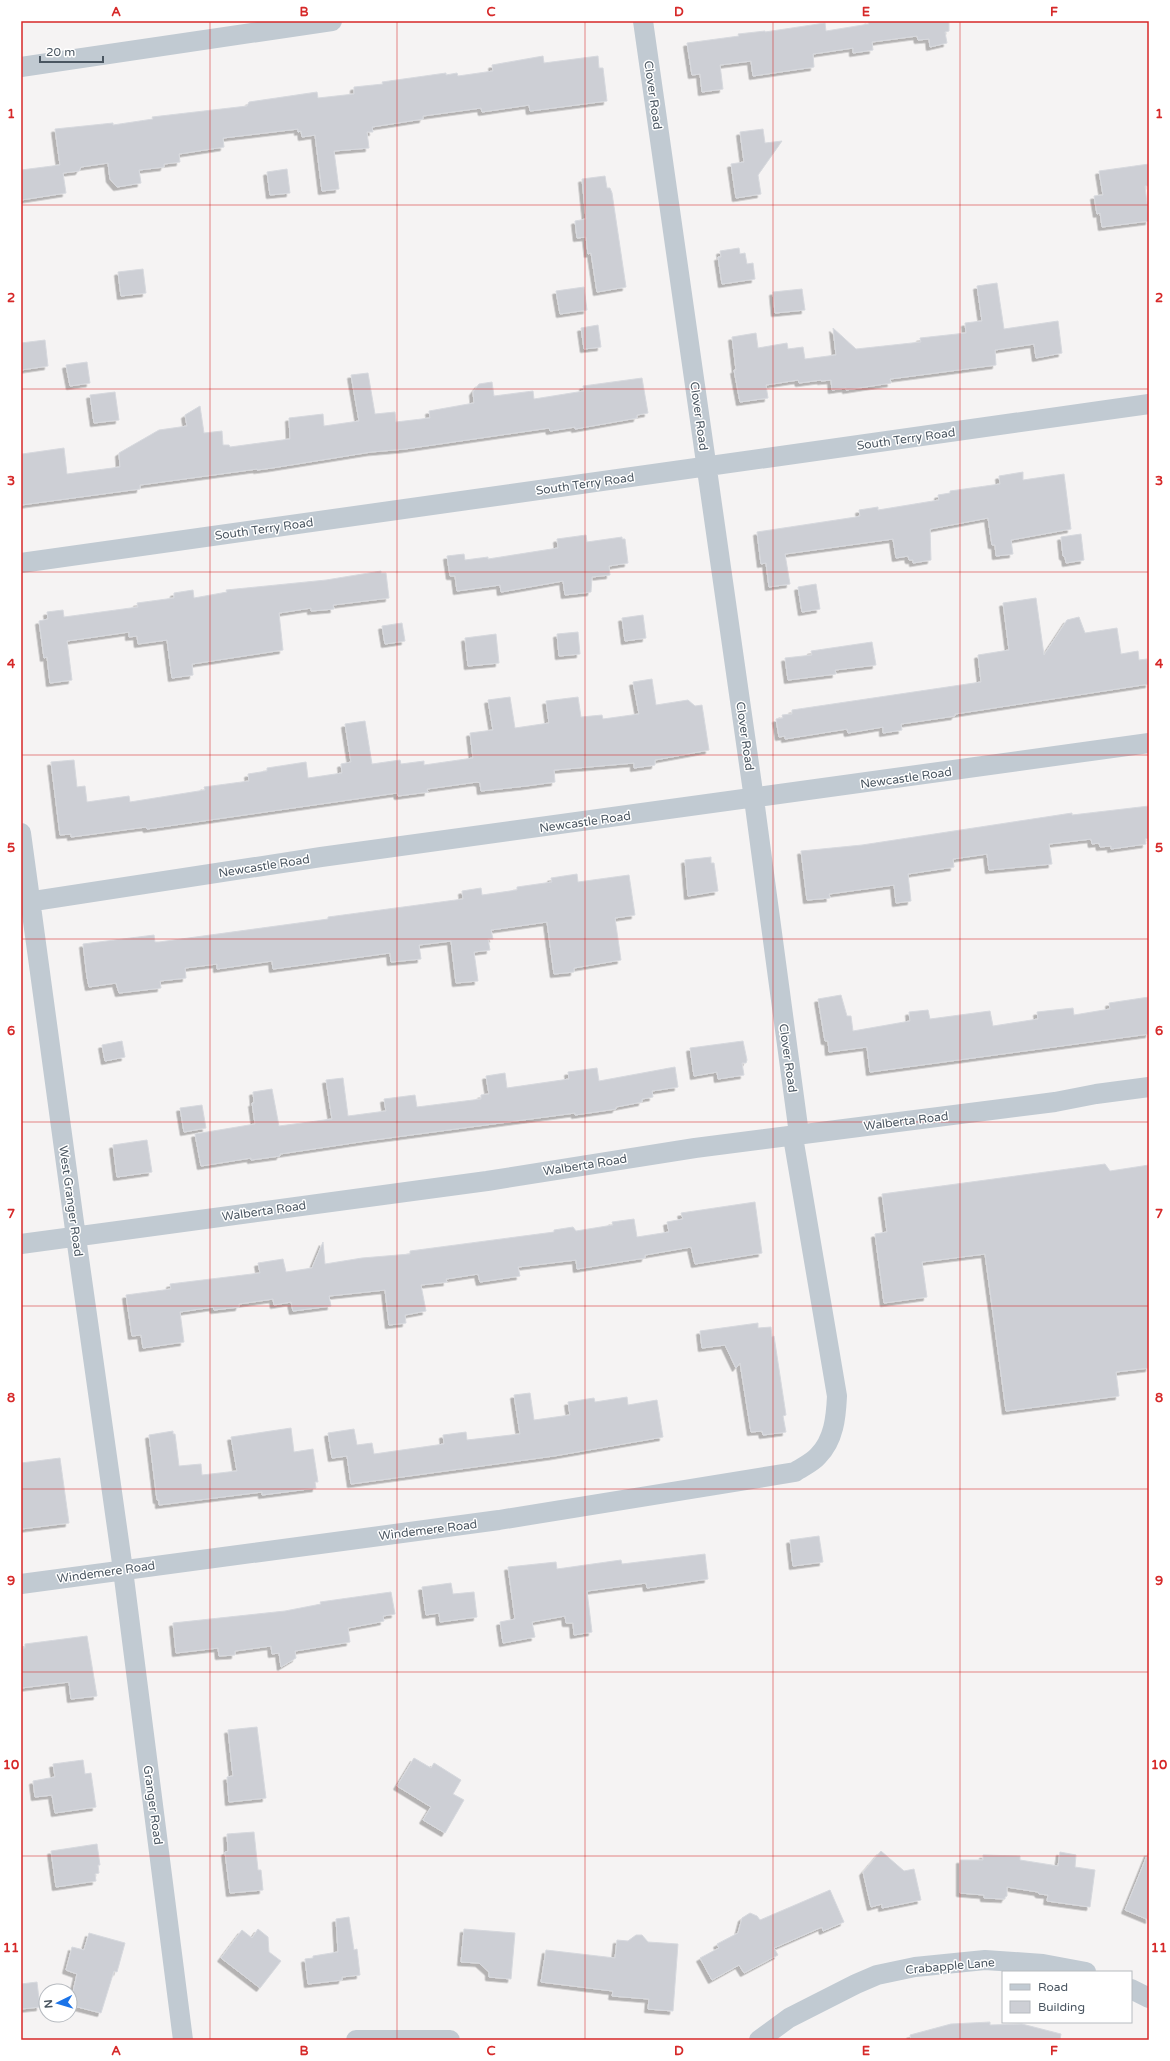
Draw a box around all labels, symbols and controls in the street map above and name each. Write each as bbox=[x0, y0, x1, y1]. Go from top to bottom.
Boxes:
text: A bbox=[111, 4, 121, 20]
text: B bbox=[299, 4, 309, 20]
text: C bbox=[486, 4, 496, 20]
text: D bbox=[674, 4, 684, 20]
text: E bbox=[862, 4, 870, 20]
text: F bbox=[1050, 4, 1058, 20]
scale bar bbox=[40, 38, 103, 64]
text: 20 m bbox=[46, 45, 75, 59]
street label: Clover Road bbox=[641, 60, 665, 130]
text: 1 bbox=[7, 106, 15, 122]
text: 1 bbox=[1155, 106, 1163, 122]
text: 2 bbox=[7, 290, 15, 306]
text: 2 bbox=[1155, 290, 1163, 306]
street label: Clover Road bbox=[687, 381, 711, 451]
street label: South Terry Road bbox=[856, 425, 956, 453]
street label: South Terry Road bbox=[535, 470, 635, 498]
text: 3 bbox=[7, 473, 15, 489]
text: 3 bbox=[1155, 473, 1163, 489]
street label: South Terry Road bbox=[214, 515, 314, 543]
text: 4 bbox=[7, 656, 16, 672]
text: 4 bbox=[1155, 656, 1164, 672]
street label: Clover Road bbox=[733, 701, 757, 771]
street label: Newcastle Road bbox=[859, 765, 953, 791]
street label: Newcastle Road bbox=[538, 809, 632, 835]
text: 5 bbox=[7, 840, 15, 856]
text: 5 bbox=[1155, 840, 1163, 856]
street label: Newcastle Road bbox=[217, 852, 311, 880]
text: 6 bbox=[7, 1023, 15, 1039]
street label: Clover Road bbox=[776, 1023, 800, 1093]
text: 6 bbox=[1155, 1023, 1163, 1039]
street label: Walberta Road bbox=[863, 1109, 949, 1133]
street label: West Granger Road bbox=[56, 1145, 86, 1257]
street label: Walberta Road bbox=[542, 1151, 628, 1179]
street label: Walberta Road bbox=[221, 1198, 307, 1224]
text: 7 bbox=[7, 1206, 15, 1222]
text: 7 bbox=[1155, 1206, 1163, 1222]
text: 8 bbox=[7, 1390, 15, 1406]
text: 8 bbox=[1155, 1390, 1163, 1406]
street label: Windemere Road bbox=[378, 1517, 478, 1543]
street label: Windemere Road bbox=[56, 1558, 156, 1586]
text: 9 bbox=[7, 1573, 15, 1589]
text: 9 bbox=[1155, 1573, 1163, 1589]
text: 10 bbox=[3, 1757, 19, 1773]
text: 10 bbox=[1151, 1757, 1167, 1773]
street label: Granger Road bbox=[141, 1764, 165, 1846]
text: 11 bbox=[3, 1940, 19, 1956]
text: 11 bbox=[1151, 1940, 1167, 1956]
street label: Crabapple Lane bbox=[905, 1955, 995, 1977]
legend bbox=[1002, 1971, 1132, 2023]
text: Road bbox=[1038, 1980, 1068, 1994]
north arrow bbox=[38, 1983, 78, 2023]
text: N bbox=[42, 1999, 55, 2009]
text: Building bbox=[1038, 2000, 1085, 2014]
text: A bbox=[111, 2043, 121, 2059]
text: B bbox=[299, 2043, 309, 2059]
text: C bbox=[486, 2043, 496, 2059]
text: D bbox=[674, 2043, 684, 2059]
text: E bbox=[862, 2043, 870, 2059]
text: F bbox=[1050, 2043, 1058, 2059]

